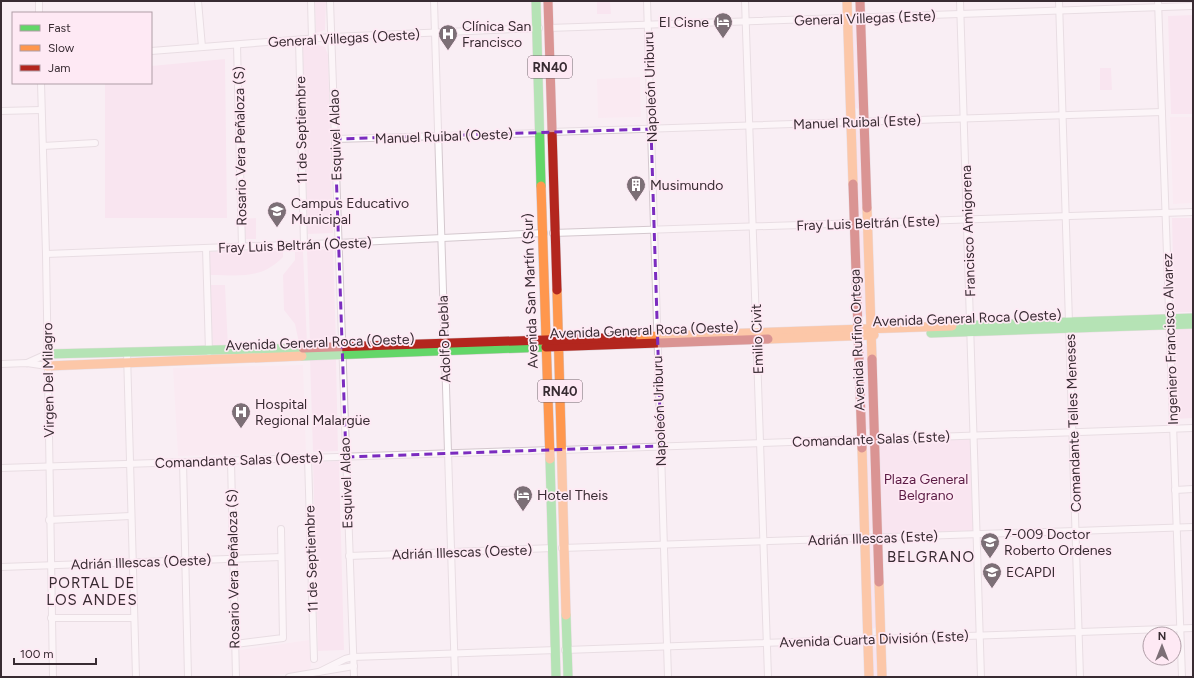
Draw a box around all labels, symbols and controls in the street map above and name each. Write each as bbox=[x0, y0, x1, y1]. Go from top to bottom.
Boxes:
street label: General Villegas (Este) bbox=[794, 8, 936, 29]
hotel icon: El Cisne bbox=[712, 11, 734, 39]
legend bbox=[12, 12, 152, 84]
place label: El Cisne bbox=[659, 14, 709, 31]
place label: Clínica San Francisco bbox=[462, 18, 531, 51]
text: Fast bbox=[48, 21, 71, 35]
hospital icon: Clínica San Francisco bbox=[437, 23, 459, 51]
street label: General Villegas (Oeste) bbox=[268, 26, 420, 51]
street label: Napoleón Uriburu bbox=[640, 31, 661, 143]
text: Slow bbox=[48, 41, 75, 55]
road number: RN40 bbox=[528, 56, 572, 78]
text: Jam bbox=[48, 61, 71, 75]
street label: Rosario Vera Peñaloza (S) bbox=[231, 66, 250, 226]
street label: 11 de Septiembre bbox=[292, 76, 311, 184]
street label: Esquivel Aldao bbox=[325, 89, 346, 181]
street label: Manuel Ruibal (Este) bbox=[793, 112, 921, 133]
street label: Manuel Ruibal (Oeste) bbox=[375, 126, 513, 147]
street label: Francisco Amigorena bbox=[958, 165, 979, 297]
building icon: Musimundo bbox=[625, 174, 647, 202]
place label: Musimundo bbox=[650, 177, 723, 194]
place label: Campus Educativo Municipal bbox=[291, 195, 409, 228]
school or university icon: Campus Educativo Municipal bbox=[266, 200, 288, 228]
street label: Fray Luis Beltrán (Este) bbox=[796, 212, 940, 235]
street label: Avenida San Martín (Sur) bbox=[519, 213, 542, 369]
street label: Fray Luis Beltrán (Oeste) bbox=[218, 234, 372, 257]
street label: Ingeniero Francisco Alvarez bbox=[1159, 253, 1182, 425]
street label: Avenida Rufino Ortega bbox=[847, 269, 868, 411]
street label: Adolfo Puebla bbox=[434, 295, 455, 383]
street label: Emilio Civit bbox=[748, 303, 767, 375]
street label: Avenida General Roca (Oeste) bbox=[872, 307, 1062, 330]
street label: Avenida General Roca (Oeste) bbox=[549, 319, 739, 342]
street label: Virgen Del Milagro bbox=[39, 322, 58, 438]
street label: Avenida General Roca (Oeste) bbox=[225, 331, 415, 354]
street label: Comandante Telles Meneses bbox=[1062, 333, 1085, 512]
street label: Napoleón Uriburu bbox=[649, 355, 670, 467]
road number: RN40 bbox=[538, 380, 582, 402]
place label: Hospital Regional Malargüe bbox=[255, 396, 370, 429]
hospital icon: Hospital Regional Malargüe bbox=[230, 401, 252, 429]
street label: Comandante Salas (Este) bbox=[792, 428, 950, 451]
street label: Esquivel Aldao bbox=[336, 437, 357, 529]
street label: Comandante Salas (Oeste) bbox=[155, 449, 323, 472]
park label: Plaza General Belgrano bbox=[884, 471, 968, 504]
hotel icon: Hotel Theis bbox=[512, 484, 534, 512]
place label: Hotel Theis bbox=[537, 487, 608, 504]
street label: Rosario Vera Peñaloza (S) bbox=[224, 489, 243, 649]
street label: 11 de Septiembre bbox=[301, 505, 322, 613]
place label: 7-009 Doctor Roberto Ordenes bbox=[1004, 526, 1112, 559]
street label: Adrián Illescas (Este) bbox=[808, 528, 938, 549]
school or university icon: 7-009 Doctor Roberto Ordenes bbox=[979, 531, 1001, 559]
street label: Adrián Illescas (Oeste) bbox=[391, 542, 533, 563]
district label: BELGRANO bbox=[887, 548, 975, 566]
street label: Adrián Illescas (Oeste) bbox=[70, 552, 212, 573]
school or university icon: ECAPDI bbox=[981, 561, 1003, 589]
place label: ECAPDI bbox=[1006, 564, 1055, 581]
district label: PORTAL DE LOS ANDES bbox=[46, 574, 138, 609]
north arrow bbox=[1142, 626, 1182, 666]
street label: Avenida Cuarta División (Este) bbox=[779, 628, 969, 651]
text: N bbox=[1158, 630, 1166, 643]
scale bar bbox=[14, 640, 96, 666]
text: 100 m bbox=[20, 647, 54, 661]

